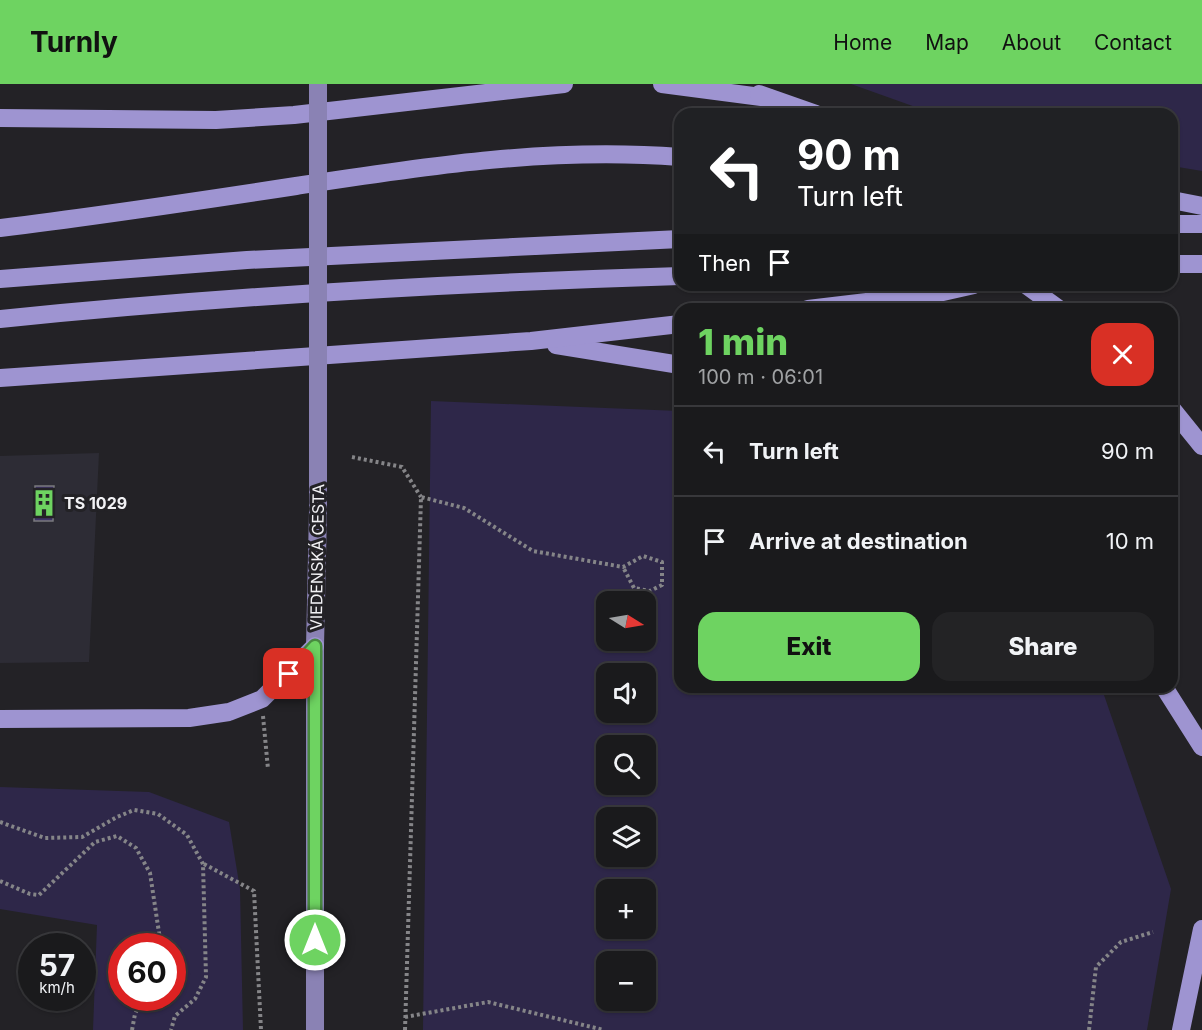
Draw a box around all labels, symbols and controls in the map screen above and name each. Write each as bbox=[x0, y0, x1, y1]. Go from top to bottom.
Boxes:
text: Turnly bbox=[30, 25, 118, 59]
text: Home bbox=[833, 30, 892, 55]
text: Map bbox=[925, 30, 969, 55]
text: About bbox=[1002, 30, 1061, 55]
text: Contact bbox=[1094, 30, 1172, 55]
text: 90 m bbox=[797, 129, 901, 180]
icon: left bbox=[698, 132, 776, 210]
text: Turn left bbox=[797, 180, 903, 213]
icon: arrive bbox=[763, 246, 796, 279]
text: Then bbox=[698, 250, 751, 276]
text: 1 min bbox=[698, 320, 788, 364]
button: close bbox=[1091, 323, 1154, 386]
text: 100 m · 06:01 bbox=[698, 365, 823, 389]
icon: left bbox=[698, 435, 731, 468]
text: Turn left bbox=[749, 438, 839, 464]
text: 90 m bbox=[1101, 438, 1154, 464]
street label: VIEDENSKÁ CESTA bbox=[306, 484, 328, 630]
building icon: TS 1029 bbox=[29, 488, 59, 518]
place label: TS 1029 bbox=[64, 493, 127, 513]
icon: arrive bbox=[698, 525, 731, 558]
text: Arrive at destination bbox=[749, 528, 968, 554]
text: 10 m bbox=[1106, 528, 1154, 554]
north arrow bbox=[596, 591, 656, 651]
map controls bbox=[596, 591, 656, 1011]
button: Exit bbox=[698, 612, 920, 681]
button: Share bbox=[932, 612, 1154, 681]
pin bbox=[263, 648, 314, 699]
icon: arrive bbox=[272, 657, 305, 690]
button: sound bbox=[596, 663, 656, 723]
button: search bbox=[596, 735, 656, 795]
button: layers bbox=[596, 807, 656, 867]
button: + bbox=[596, 879, 656, 939]
position arrow bbox=[283, 908, 347, 972]
speed limit sign: 60 bbox=[108, 933, 186, 1011]
text: 57 bbox=[39, 947, 75, 983]
button: − bbox=[596, 951, 656, 1011]
text: km/h bbox=[39, 978, 75, 997]

